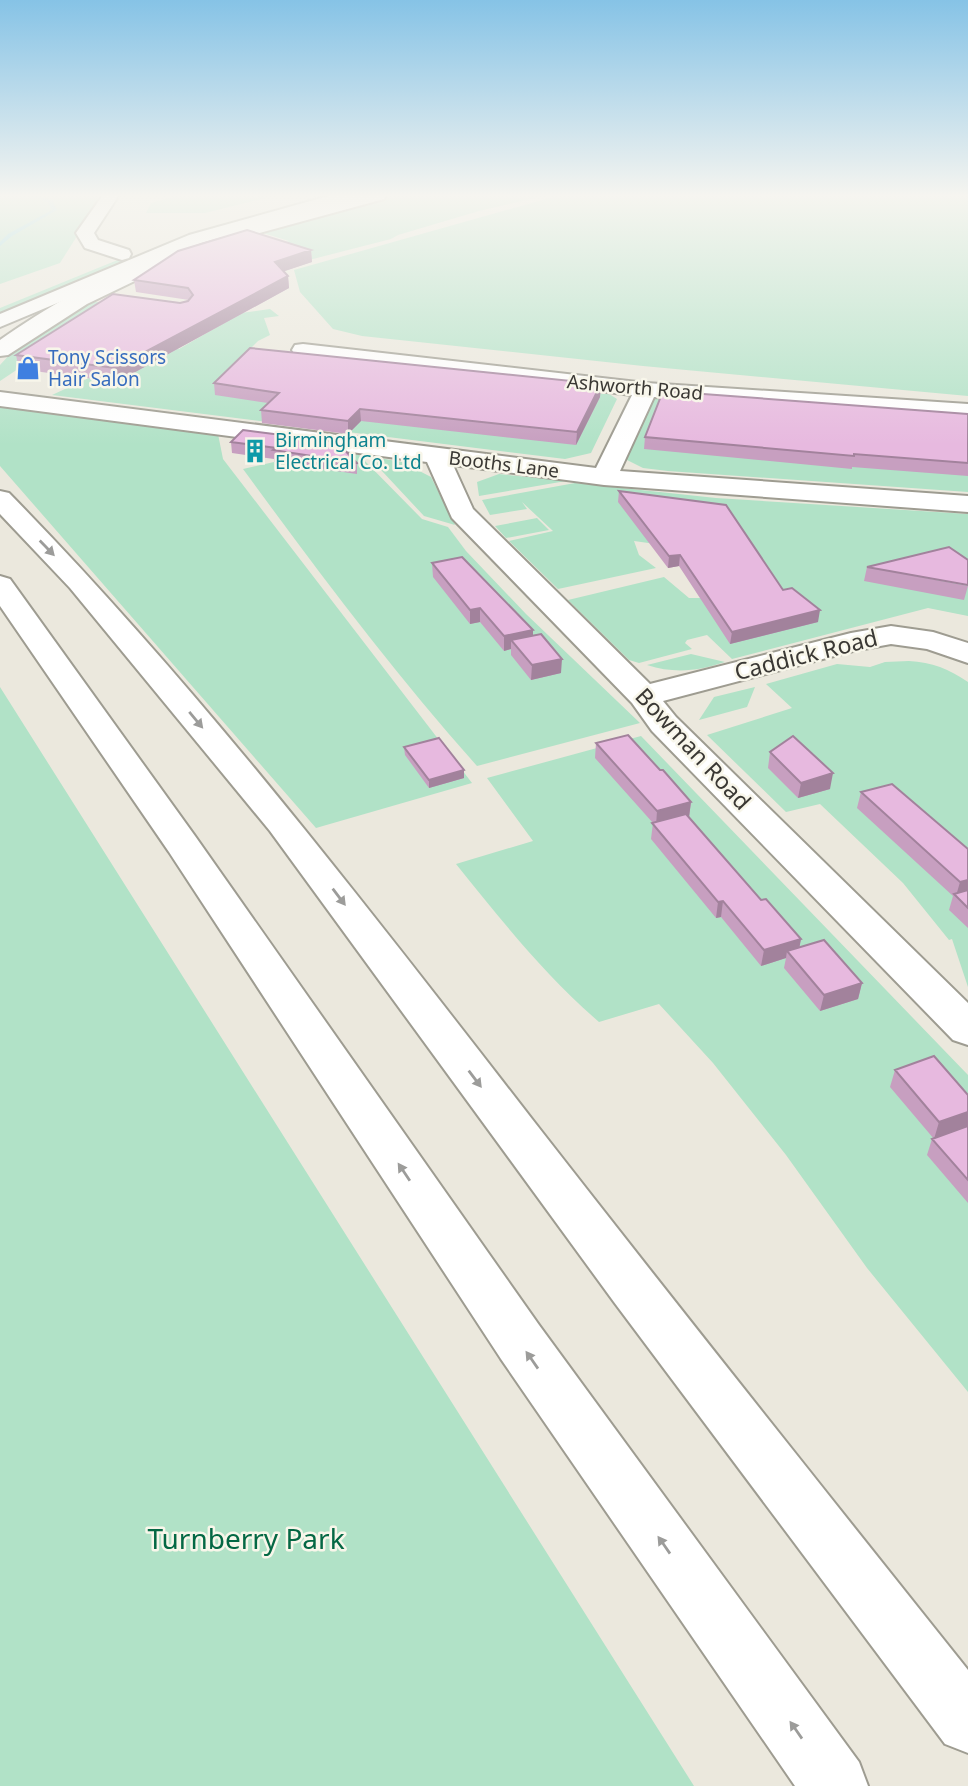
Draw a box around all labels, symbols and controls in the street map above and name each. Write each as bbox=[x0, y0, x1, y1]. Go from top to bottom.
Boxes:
place label: Tony Scissors Hair Salon bbox=[48, 344, 166, 392]
shop icon: Tony Scissors Hair Salon bbox=[14, 354, 42, 382]
street label: Ashworth Road bbox=[566, 368, 704, 406]
place label: Birmingham Electrical Co. Ltd bbox=[275, 427, 422, 475]
building icon: Birmingham Electrical Co. Ltd bbox=[241, 437, 269, 465]
street label: Booths Lane bbox=[447, 444, 561, 484]
one-way arrow bbox=[39, 539, 55, 556]
street label: Caddick Road bbox=[731, 621, 881, 687]
street label: Bowman Road bbox=[629, 680, 759, 816]
one-way arrow bbox=[188, 711, 203, 728]
one-way arrow bbox=[331, 888, 345, 906]
one-way arrow bbox=[468, 1069, 483, 1087]
one-way arrow bbox=[398, 1162, 411, 1181]
one-way arrow bbox=[525, 1351, 539, 1369]
park label: Turnberry Park bbox=[147, 1519, 345, 1557]
one-way arrow bbox=[657, 1536, 671, 1554]
one-way arrow bbox=[789, 1721, 803, 1739]

